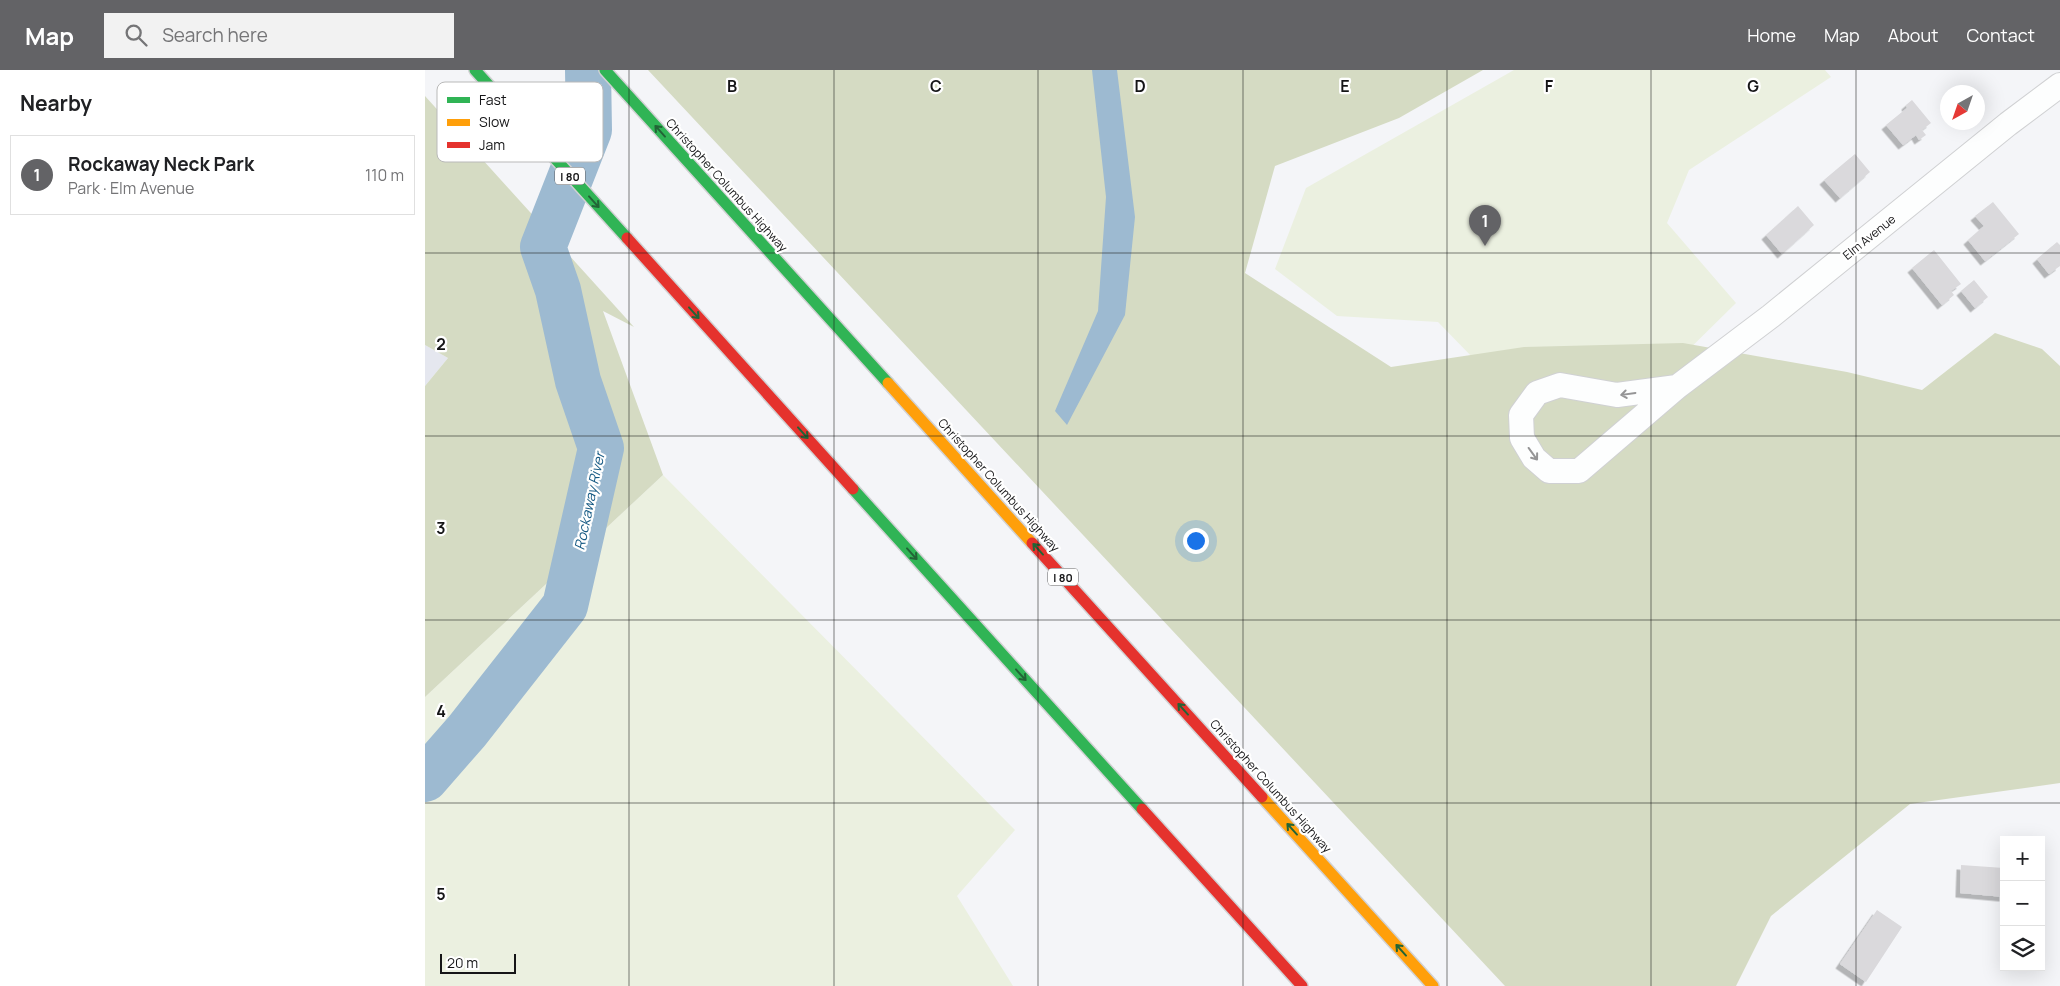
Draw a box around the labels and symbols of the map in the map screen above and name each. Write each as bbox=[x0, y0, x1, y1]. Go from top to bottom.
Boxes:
text: B bbox=[727, 75, 737, 97]
text: C bbox=[930, 75, 942, 97]
text: D bbox=[1134, 75, 1146, 97]
text: E bbox=[1340, 75, 1350, 97]
text: F bbox=[1545, 75, 1554, 97]
text: G bbox=[1747, 75, 1759, 97]
legend bbox=[437, 82, 603, 162]
north arrow bbox=[1940, 85, 1985, 130]
text: Fast bbox=[479, 90, 507, 109]
text: Slow bbox=[479, 112, 510, 131]
street label: Christopher Columbus Highway bbox=[662, 115, 792, 256]
one-way arrow bbox=[655, 125, 666, 138]
text: Jam bbox=[479, 135, 505, 154]
road number: I 80 bbox=[555, 168, 585, 184]
one-way arrow bbox=[588, 195, 600, 208]
pin: 1 bbox=[1469, 205, 1501, 246]
street label: Elm Avenue bbox=[1839, 210, 1899, 264]
one-way arrow bbox=[688, 306, 700, 319]
text: 2 bbox=[436, 333, 446, 355]
one-way arrow bbox=[1621, 389, 1637, 399]
street label: Christopher Columbus Highway bbox=[934, 415, 1064, 556]
one-way arrow bbox=[797, 427, 809, 440]
one-way arrow bbox=[1527, 447, 1538, 460]
water label: Rockaway River bbox=[569, 449, 609, 552]
text: 3 bbox=[436, 517, 446, 539]
your location bbox=[1183, 528, 1209, 554]
one-way arrow bbox=[1033, 543, 1044, 556]
one-way arrow bbox=[906, 547, 918, 560]
road number: I 80 bbox=[1048, 568, 1078, 586]
one-way arrow bbox=[1015, 668, 1027, 681]
text: 4 bbox=[436, 700, 446, 722]
one-way arrow bbox=[1177, 702, 1188, 715]
street label: Christopher Columbus Highway bbox=[1206, 716, 1336, 857]
one-way arrow bbox=[1286, 823, 1297, 836]
text: 5 bbox=[436, 883, 446, 905]
one-way arrow bbox=[1395, 943, 1406, 956]
scale bar bbox=[440, 951, 516, 974]

